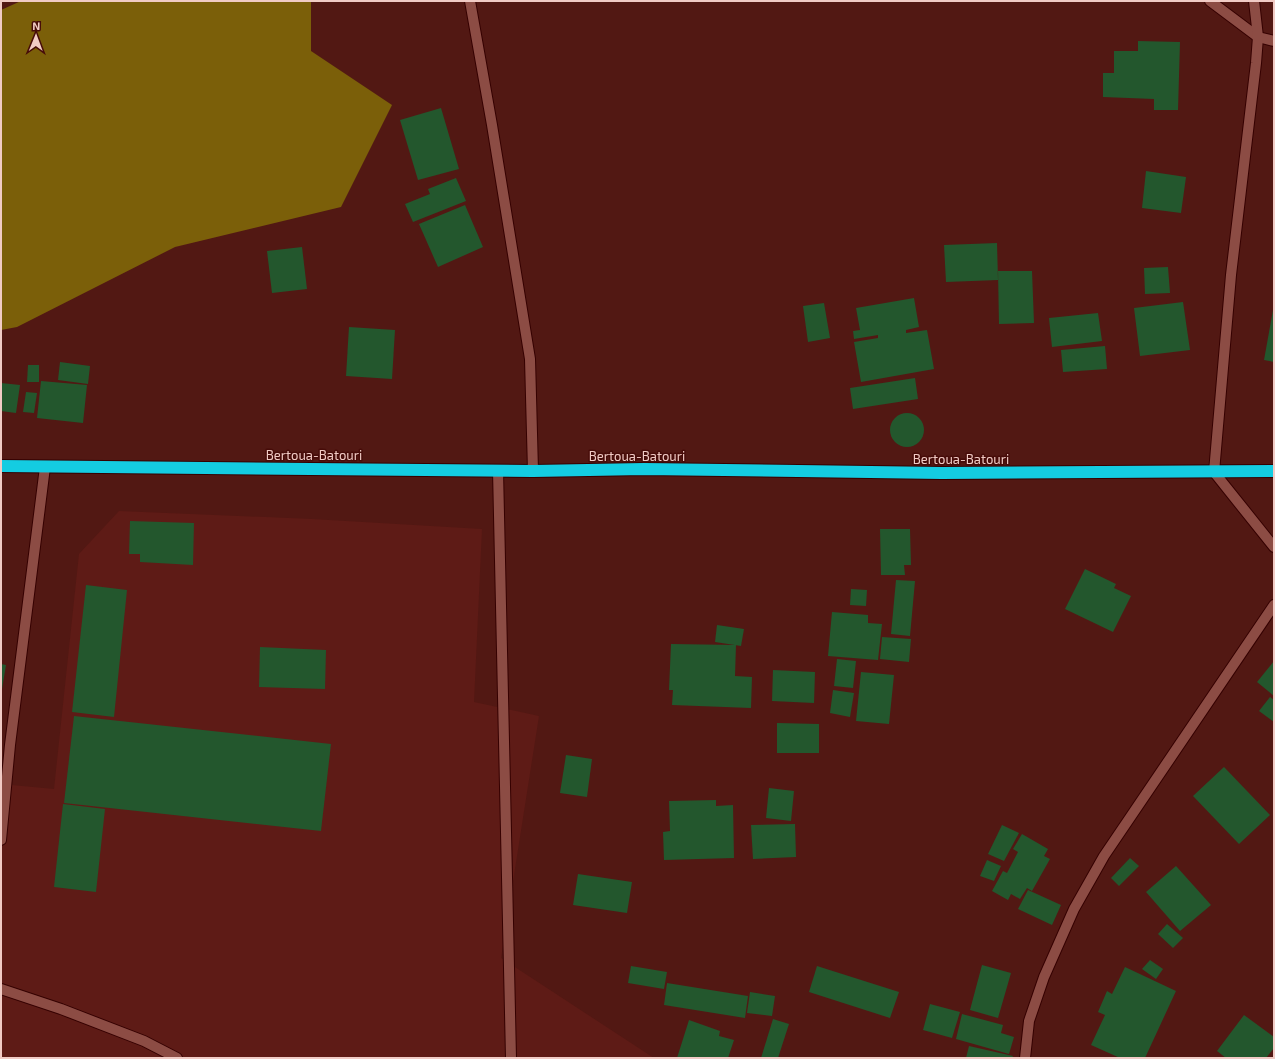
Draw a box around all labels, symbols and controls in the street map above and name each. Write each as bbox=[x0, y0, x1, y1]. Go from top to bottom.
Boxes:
north arrow bbox=[16, 16, 56, 56]
text: N bbox=[32, 19, 40, 32]
street label: Bertoua-Batouri bbox=[266, 447, 362, 463]
street label: Bertoua-Batouri bbox=[589, 448, 685, 464]
street label: Bertoua-Batouri bbox=[913, 451, 1009, 467]

